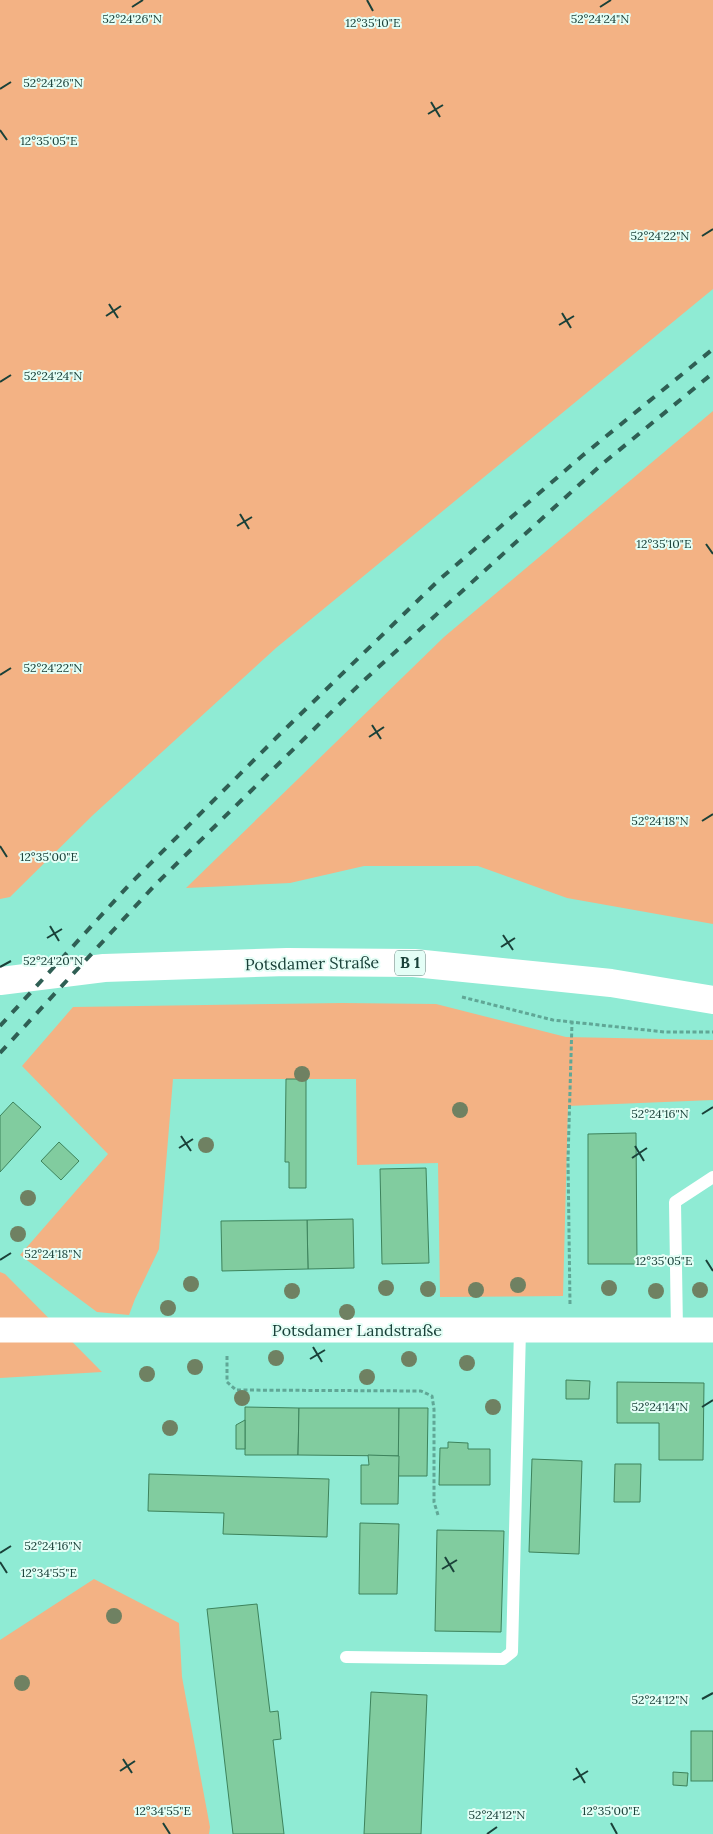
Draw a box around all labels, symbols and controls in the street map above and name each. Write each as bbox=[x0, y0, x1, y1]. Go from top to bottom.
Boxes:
text: 52°24'26"N bbox=[102, 11, 162, 26]
text: 52°24'24"N bbox=[571, 11, 629, 26]
text: 12°35'10"E bbox=[346, 15, 400, 30]
text: 52°24'26"N bbox=[23, 75, 83, 90]
text: 12°35'05"E bbox=[20, 133, 78, 148]
text: 52°24'22"N bbox=[630, 228, 690, 243]
text: 52°24'24"N bbox=[24, 368, 82, 383]
text: 12°35'10"E bbox=[637, 536, 691, 551]
text: 52°24'22"N bbox=[23, 660, 83, 675]
text: 52°24'18"N bbox=[631, 813, 689, 828]
text: 12°35'00"E bbox=[20, 849, 78, 864]
road number: B 1 bbox=[395, 950, 425, 976]
street label: Potsdamer Straße bbox=[245, 952, 380, 974]
text: 52°24'20"N bbox=[23, 953, 83, 968]
text: 52°24'16"N bbox=[631, 1106, 689, 1121]
text: 52°24'18"N bbox=[24, 1246, 82, 1261]
text: 12°35'05"E bbox=[635, 1253, 693, 1268]
street label: Potsdamer Landstraße bbox=[272, 1320, 442, 1340]
text: 52°24'14"N bbox=[632, 1399, 688, 1414]
text: 52°24'16"N bbox=[24, 1538, 82, 1553]
text: 12°34'55"E bbox=[21, 1565, 77, 1580]
text: 52°24'12"N bbox=[632, 1692, 689, 1707]
text: 12°34'55"E bbox=[135, 1803, 191, 1818]
text: 12°35'00"E bbox=[582, 1803, 640, 1818]
text: 52°24'12"N bbox=[469, 1807, 526, 1822]

